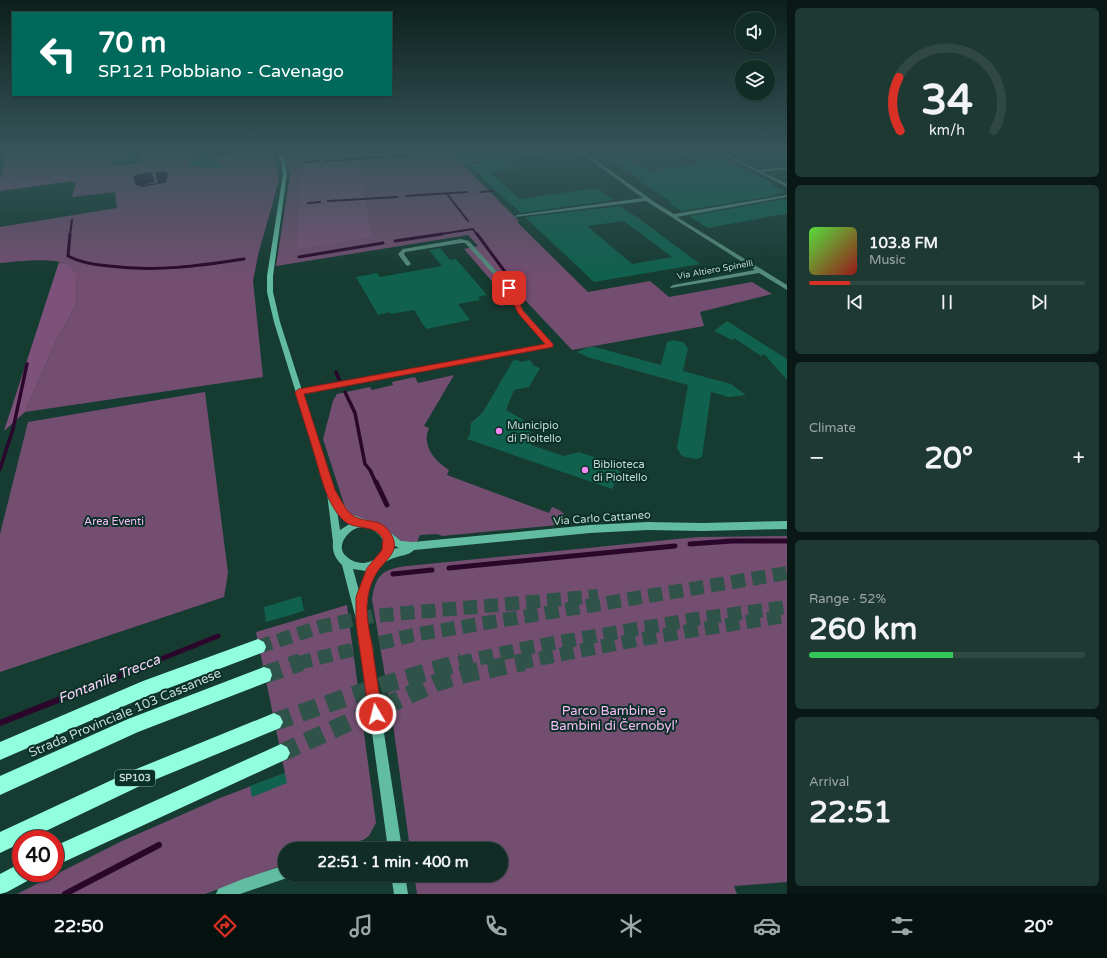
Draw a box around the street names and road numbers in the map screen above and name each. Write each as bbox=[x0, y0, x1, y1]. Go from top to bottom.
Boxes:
street label: Via Altiero Spinelli bbox=[676, 258, 754, 282]
street label: Via Carlo Cattaneo bbox=[553, 508, 651, 528]
street label: Strada Provinciale 103 Cassanese bbox=[26, 665, 224, 761]
road number: SP103 bbox=[115, 770, 155, 786]

